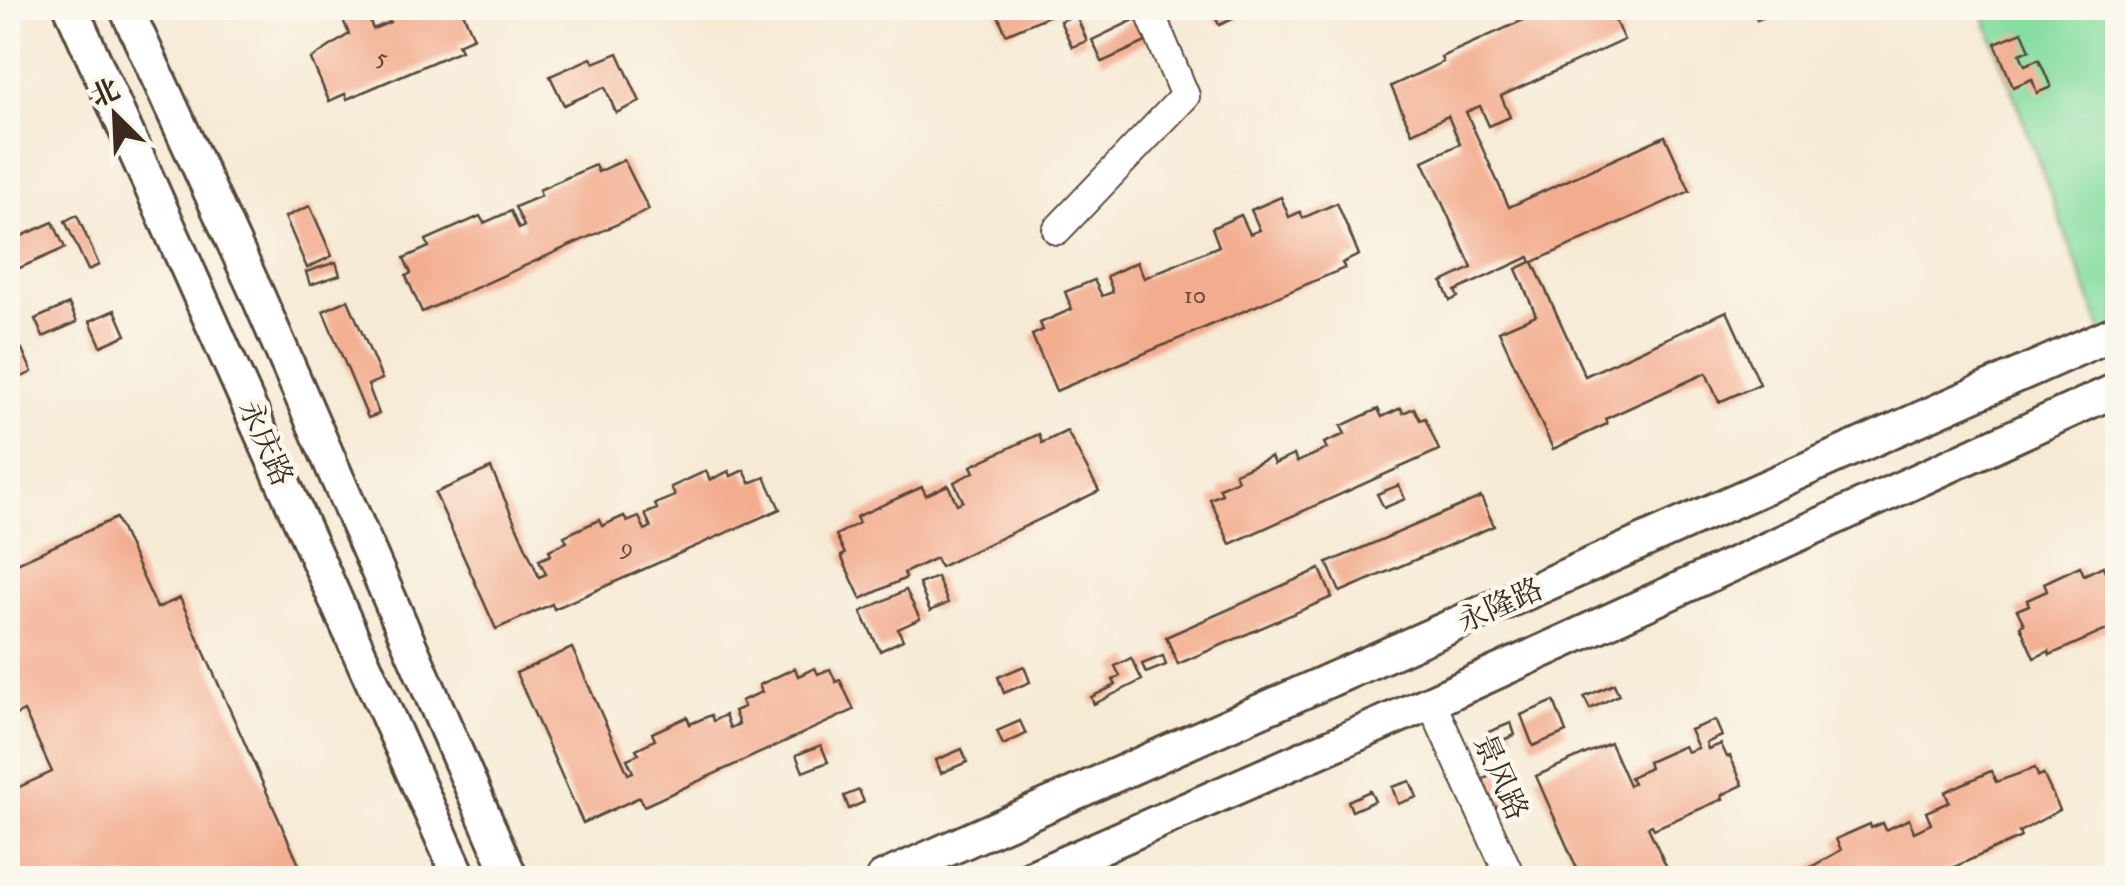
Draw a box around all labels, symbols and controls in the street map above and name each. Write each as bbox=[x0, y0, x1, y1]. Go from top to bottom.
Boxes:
house number: 5 bbox=[376, 42, 388, 73]
north arrow bbox=[65, 65, 165, 165]
text: 北 bbox=[86, 72, 125, 115]
house number: 10 bbox=[1184, 280, 1206, 311]
street label: 永庆路 bbox=[229, 395, 300, 492]
house number: 9 bbox=[619, 532, 633, 563]
street label: 永隆路 bbox=[1452, 571, 1549, 642]
street label: 景风路 bbox=[1464, 729, 1535, 826]

